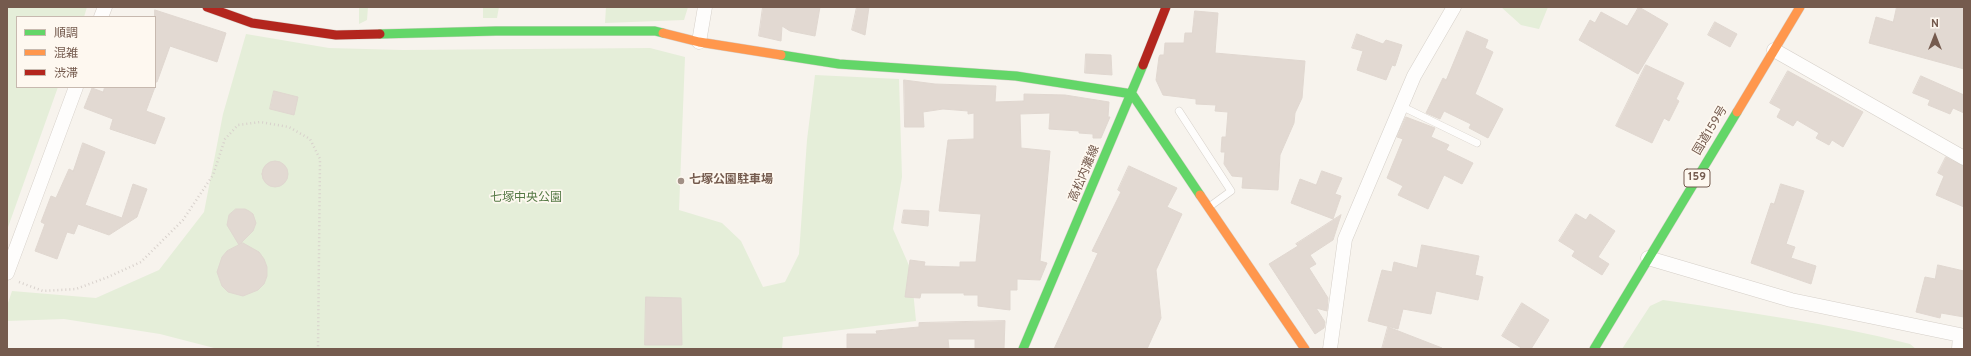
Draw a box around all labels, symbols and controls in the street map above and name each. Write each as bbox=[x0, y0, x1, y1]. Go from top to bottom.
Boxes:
legend bbox=[16, 16, 156, 88]
north arrow bbox=[1915, 16, 1955, 56]
text: N bbox=[1931, 17, 1939, 31]
text: 順調 bbox=[54, 26, 78, 42]
text: 混雑 bbox=[54, 46, 78, 62]
text: 渋滞 bbox=[54, 66, 78, 82]
street label: 国道159号 bbox=[1691, 104, 1731, 158]
street label: 高松内灘線 bbox=[1067, 144, 1103, 204]
road number: 159 bbox=[1684, 169, 1710, 187]
place label: 七塚公園駐車場 bbox=[689, 174, 773, 188]
marker: 七塚公園駐車場 bbox=[676, 176, 686, 186]
park label: 七塚中央公園 bbox=[490, 192, 562, 206]

